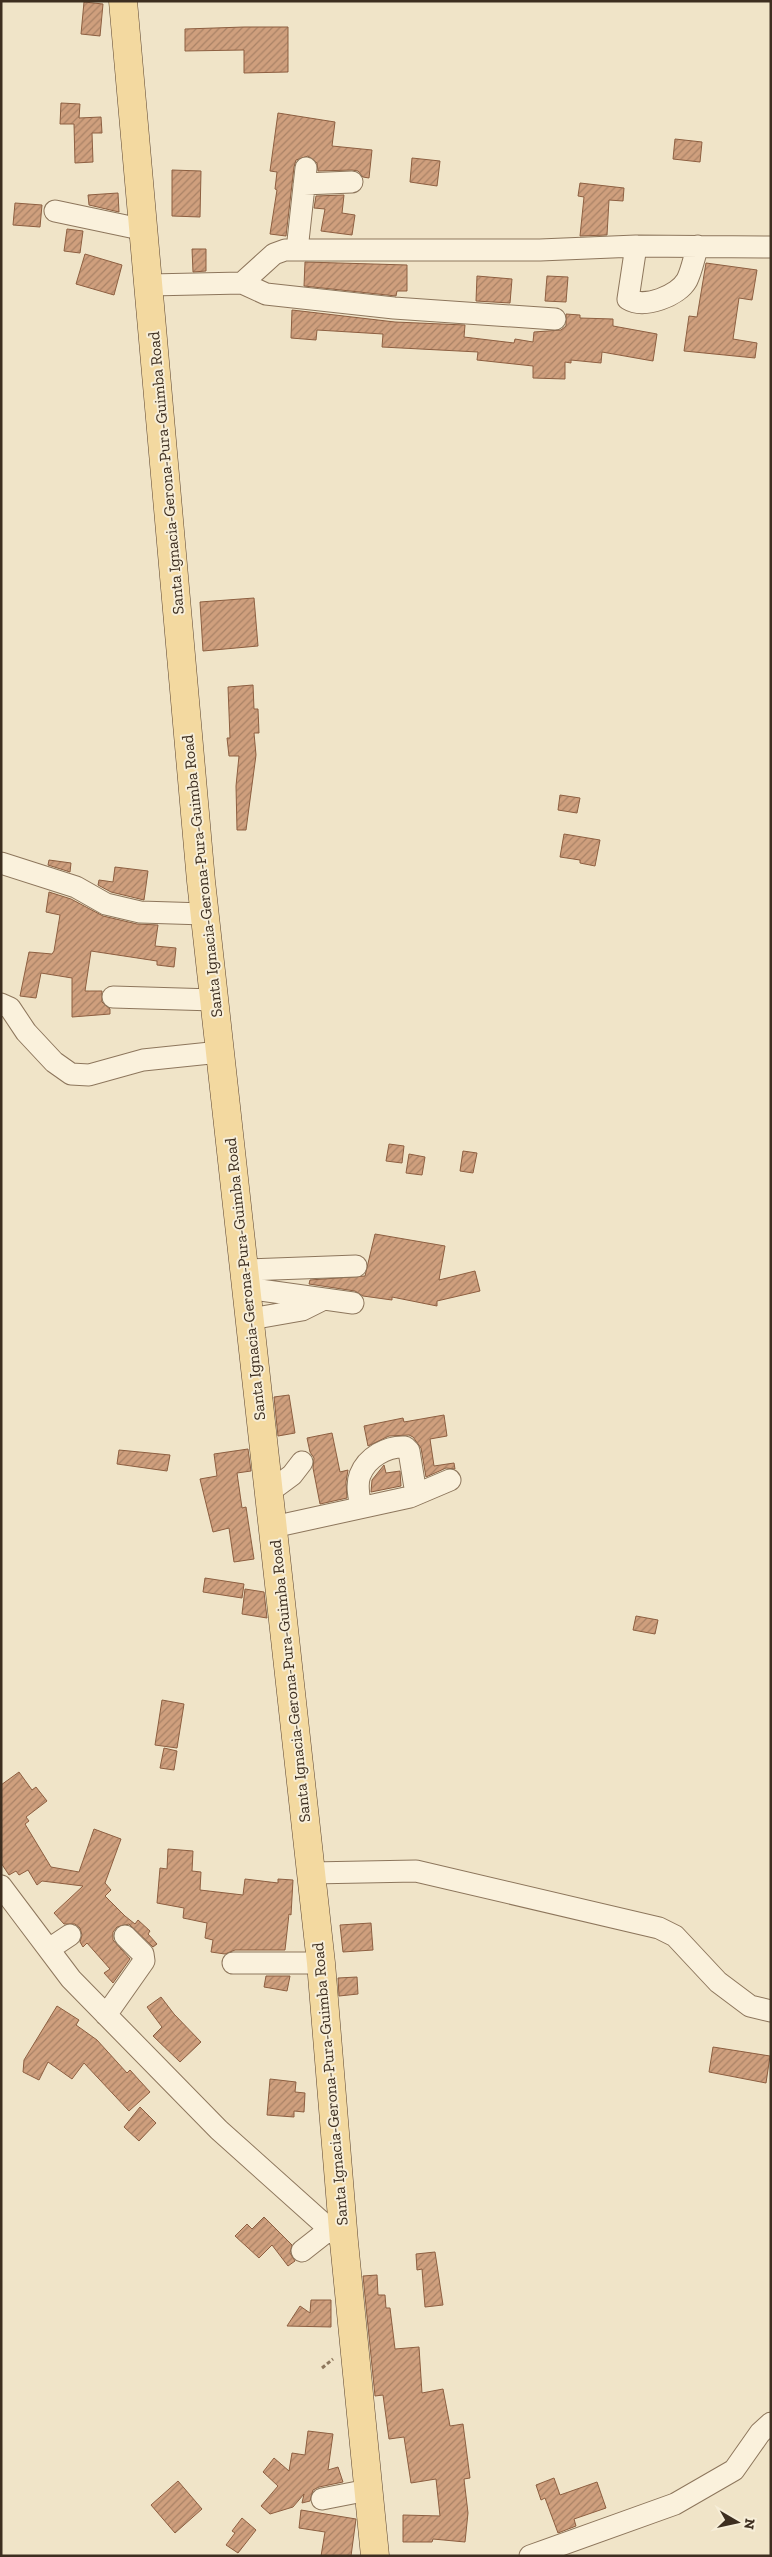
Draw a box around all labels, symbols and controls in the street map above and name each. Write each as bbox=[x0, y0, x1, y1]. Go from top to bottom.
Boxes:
street label: Santa Ignacia-Gerona-Pura-Guimba Road bbox=[144, 330, 188, 615]
street label: Santa Ignacia-Gerona-Pura-Guimba Road bbox=[178, 734, 226, 1018]
street label: Santa Ignacia-Gerona-Pura-Guimba Road bbox=[221, 1137, 269, 1421]
street label: Santa Ignacia-Gerona-Pura-Guimba Road bbox=[266, 1539, 314, 1823]
street label: Santa Ignacia-Gerona-Pura-Guimba Road bbox=[308, 1941, 352, 2226]
north arrow bbox=[712, 2497, 762, 2547]
text: N bbox=[740, 2517, 759, 2531]

